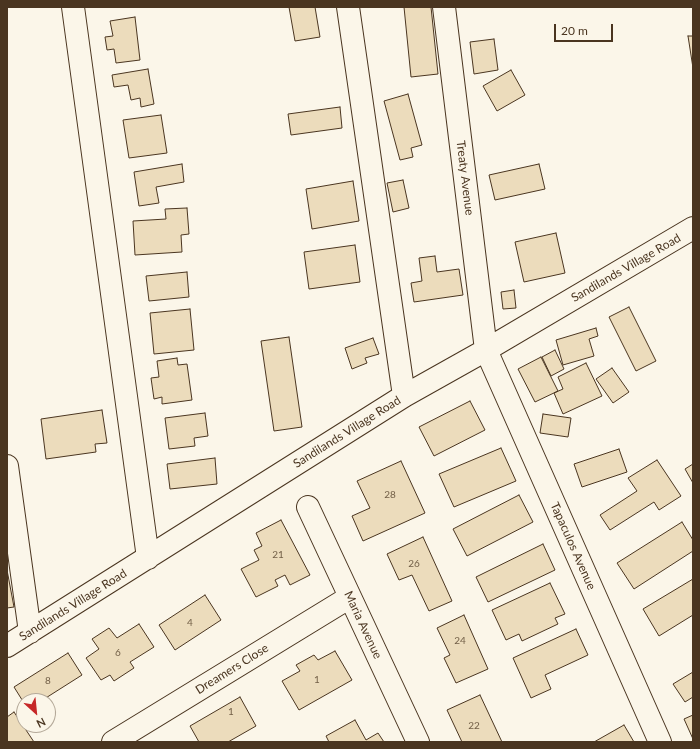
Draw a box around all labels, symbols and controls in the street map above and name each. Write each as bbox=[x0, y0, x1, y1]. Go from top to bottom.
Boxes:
scale bar bbox=[556, 16, 615, 42]
text: 20 m bbox=[561, 23, 588, 38]
street label: Treaty Avenue bbox=[453, 140, 477, 216]
street label: Sandilands Village Road bbox=[569, 231, 683, 305]
street label: Sandilands Village Road bbox=[291, 393, 403, 471]
house number: 28 bbox=[384, 489, 396, 501]
street label: Tapaculos Avenue bbox=[547, 500, 599, 592]
house number: 21 bbox=[272, 549, 284, 561]
house number: 26 bbox=[408, 558, 420, 570]
street label: Sandilands Village Road bbox=[17, 566, 129, 644]
street label: Maria Avenue bbox=[341, 589, 385, 661]
house number: 4 bbox=[187, 617, 193, 629]
house number: 24 bbox=[454, 635, 466, 647]
street label: Dreamers Close bbox=[193, 641, 271, 697]
house number: 6 bbox=[115, 647, 121, 659]
house number: 1 bbox=[314, 674, 320, 686]
house number: 8 bbox=[45, 675, 51, 687]
north arrow bbox=[16, 693, 56, 733]
house number: 1 bbox=[228, 706, 234, 718]
text: N bbox=[34, 716, 48, 731]
house number: 22 bbox=[468, 720, 480, 732]

